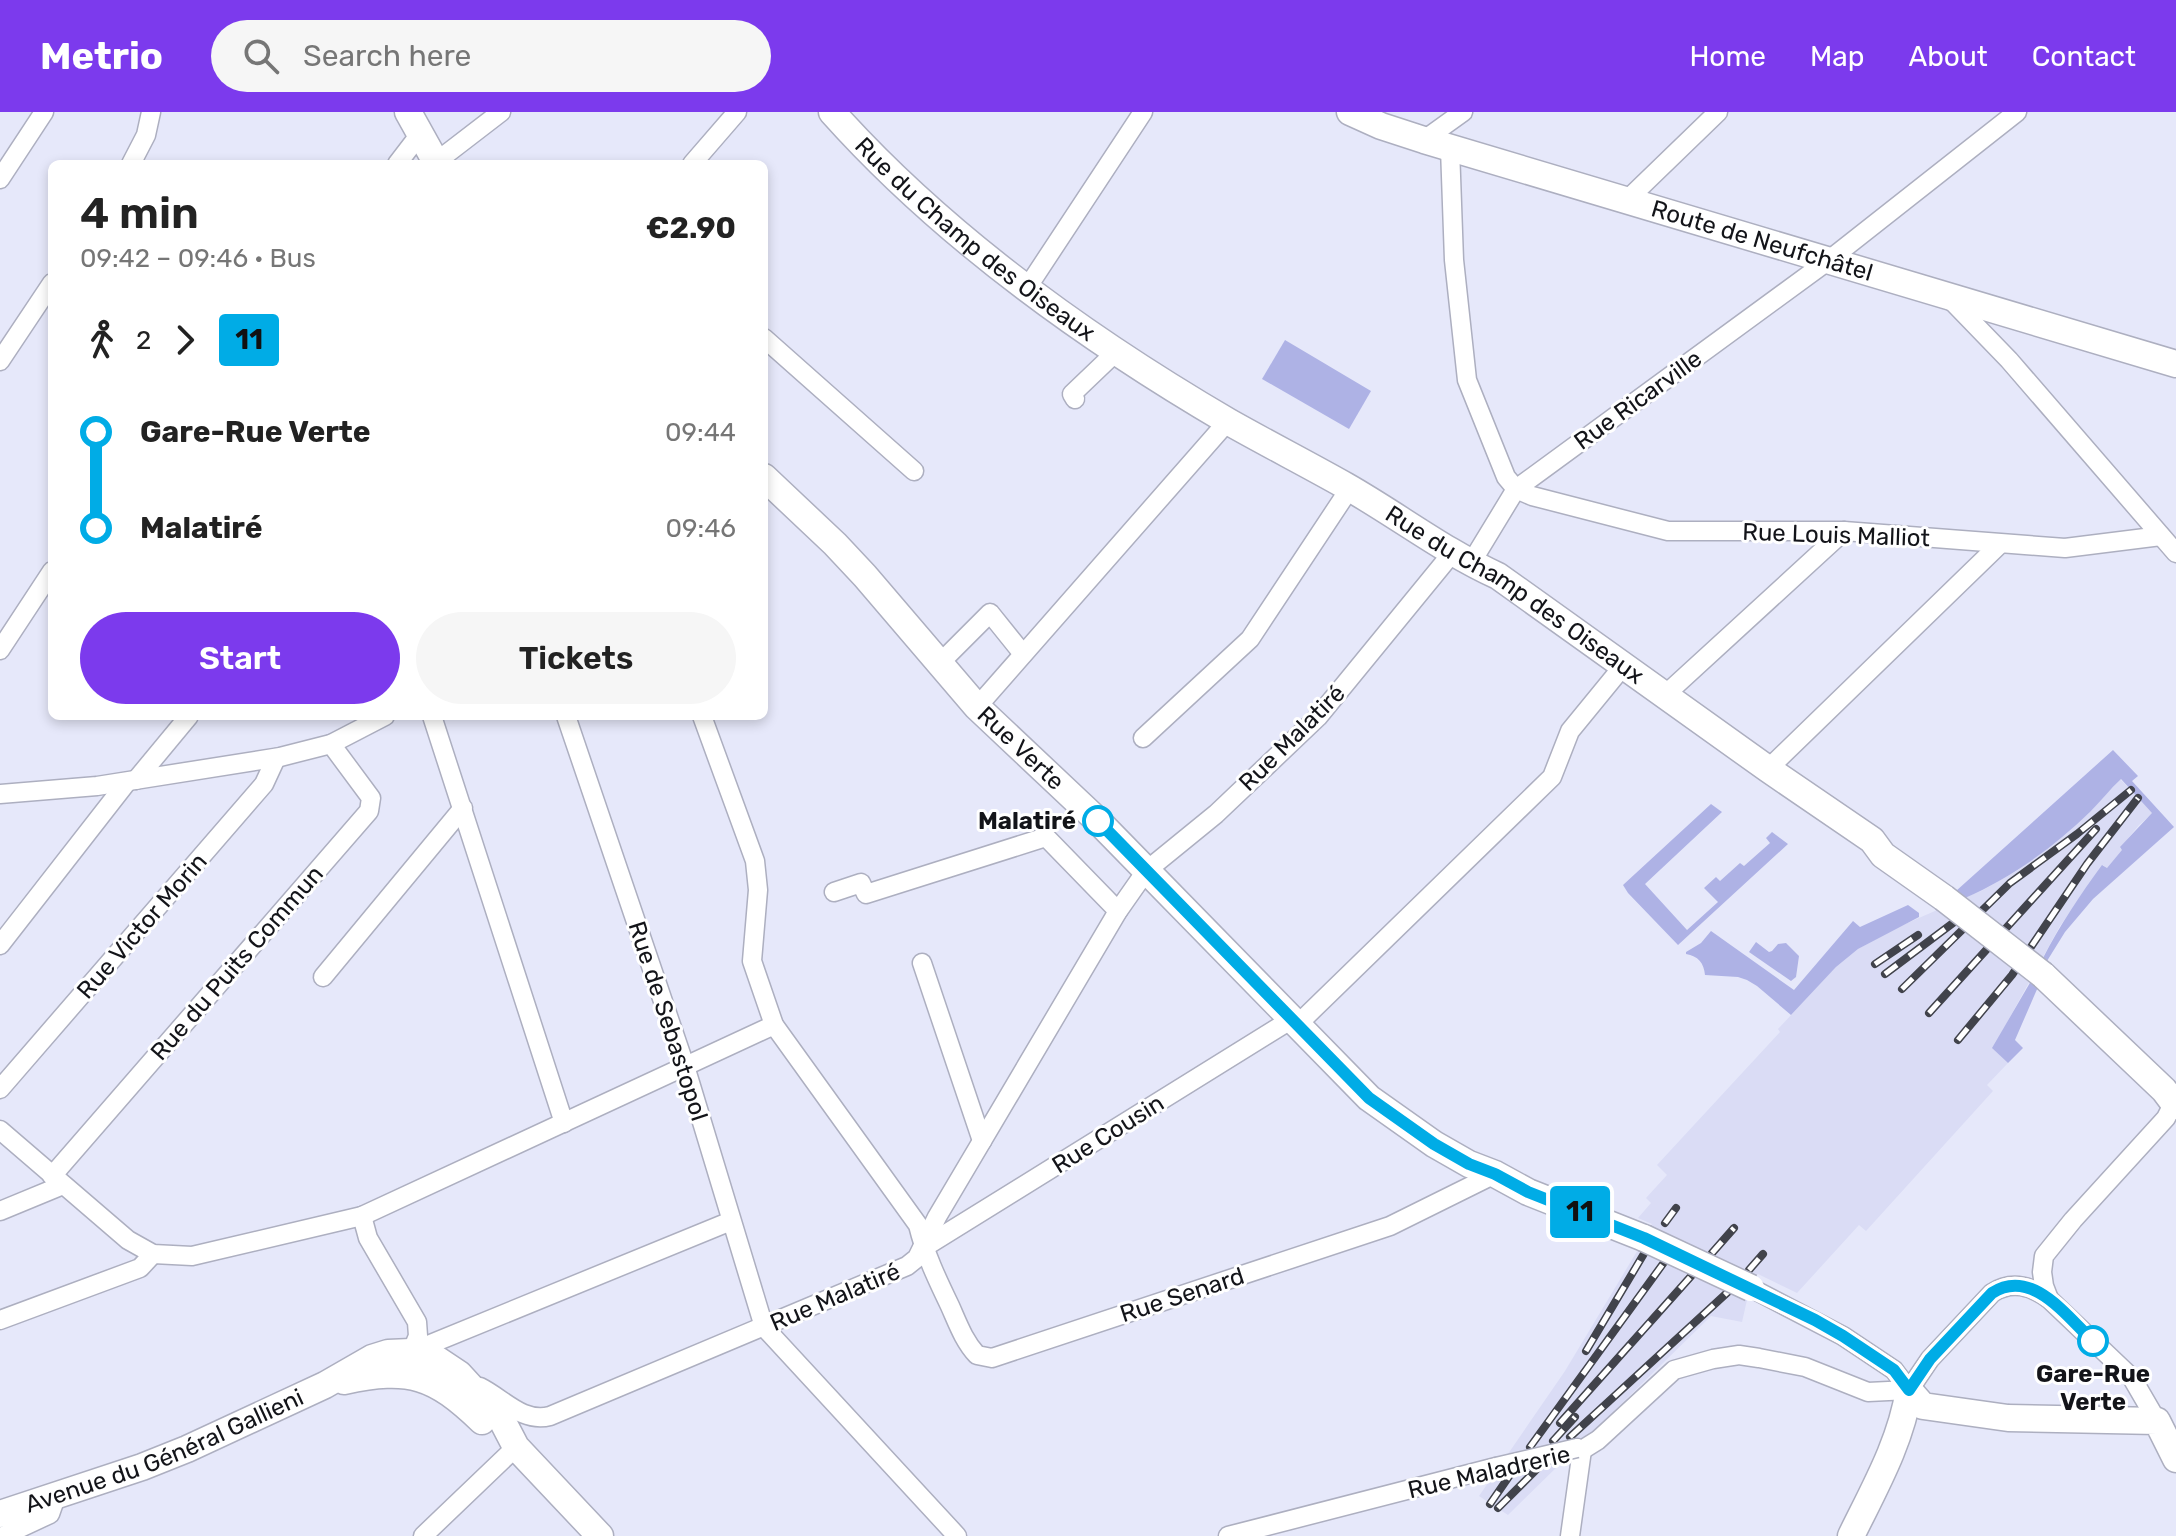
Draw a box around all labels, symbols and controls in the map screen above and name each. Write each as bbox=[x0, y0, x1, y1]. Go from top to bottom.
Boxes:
search box bbox=[211, 20, 771, 92]
text: Metrio bbox=[40, 33, 163, 79]
icon: search bbox=[239, 34, 283, 78]
text: Search here bbox=[303, 38, 471, 74]
text: Home bbox=[1689, 40, 1766, 73]
text: Map bbox=[1810, 40, 1864, 73]
text: About bbox=[1908, 40, 1988, 73]
text: Contact bbox=[2032, 40, 2136, 73]
street label: Rue du Champ des Oiseaux bbox=[849, 132, 1100, 347]
text: 4 min bbox=[80, 187, 199, 239]
street label: Route de Neufchâtel bbox=[1648, 195, 1876, 287]
text: €2.90 bbox=[646, 210, 736, 246]
text: 09:42 – 09:46 · Bus bbox=[80, 243, 316, 274]
icon: walk bbox=[80, 318, 124, 362]
icon: forward bbox=[163, 318, 207, 362]
text: 11 bbox=[235, 323, 263, 356]
text: 2 bbox=[136, 325, 151, 356]
street label: Rue Ricarville bbox=[1569, 344, 1707, 456]
text: Gare-Rue Verte bbox=[140, 414, 371, 450]
text: 09:44 bbox=[665, 417, 736, 448]
street label: Rue du Champ des Oiseaux bbox=[1380, 500, 1649, 690]
text: Malatiré bbox=[140, 510, 263, 546]
text: 09:46 bbox=[666, 513, 736, 544]
street label: Rue Louis Malliot bbox=[1742, 518, 1930, 552]
button: Start bbox=[80, 612, 400, 704]
button: Tickets bbox=[416, 612, 736, 704]
street label: Rue Malatiré bbox=[1233, 679, 1351, 797]
street label: Rue Verte bbox=[972, 701, 1070, 796]
marker: Malatiré bbox=[1083, 806, 1113, 836]
place label: Malatiré bbox=[978, 807, 1076, 835]
street label: Rue Victor Morin bbox=[71, 848, 213, 1004]
street label: Rue du Puits Commun bbox=[145, 860, 329, 1066]
street label: Rue de Sebastopol bbox=[623, 918, 713, 1124]
street label: Rue Cousin bbox=[1047, 1089, 1169, 1179]
line badge: 11 bbox=[1544, 1186, 1616, 1238]
text: 11 bbox=[1566, 1195, 1594, 1228]
street label: Rue Malatiré bbox=[766, 1257, 904, 1337]
street label: Rue Senard bbox=[1116, 1262, 1248, 1328]
marker: Gare-Rue Verte bbox=[2078, 1326, 2108, 1356]
place label: Gare-Rue Verte bbox=[2036, 1360, 2150, 1416]
street label: Avenue du Général Gallieni bbox=[22, 1383, 308, 1519]
street label: Rue Maladrerie bbox=[1405, 1440, 1573, 1504]

